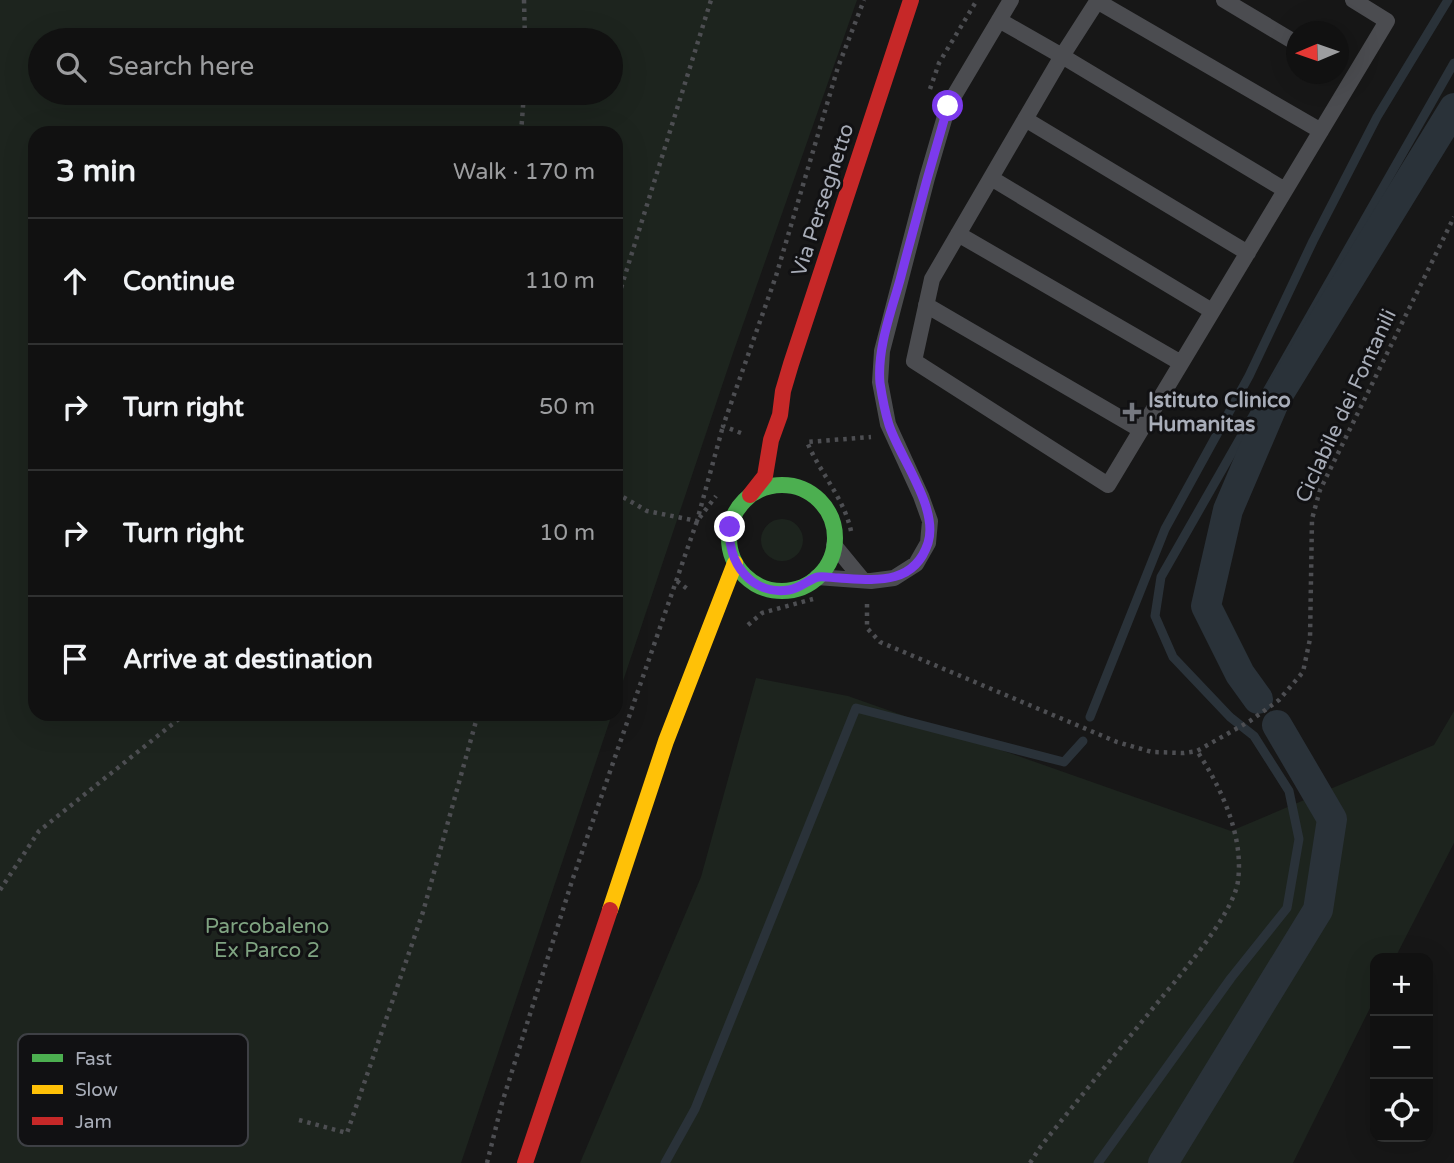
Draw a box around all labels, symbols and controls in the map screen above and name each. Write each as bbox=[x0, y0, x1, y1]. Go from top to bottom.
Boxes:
north arrow bbox=[1286, 21, 1349, 84]
search box bbox=[28, 28, 623, 105]
icon: search bbox=[52, 48, 90, 86]
text: Search here bbox=[108, 51, 254, 82]
route start bbox=[932, 90, 963, 121]
street label: Via Perseghetto bbox=[787, 120, 859, 280]
text: 3 min bbox=[56, 153, 136, 190]
text: Walk · 170 m bbox=[453, 158, 595, 186]
icon: ahead bbox=[56, 262, 94, 300]
text: Continue bbox=[123, 266, 235, 297]
text: 110 m bbox=[525, 267, 595, 295]
street label: Ciclabile dei Fontanili bbox=[1290, 305, 1402, 507]
icon: right bbox=[56, 388, 94, 426]
place label: Istituto Clinico Humanitas bbox=[1148, 388, 1291, 437]
text: Turn right bbox=[123, 392, 244, 423]
text: 50 m bbox=[539, 393, 595, 421]
marker: Istituto Clinico Humanitas bbox=[1122, 402, 1142, 422]
route end bbox=[714, 511, 745, 542]
icon: right bbox=[56, 514, 94, 552]
text: Turn right bbox=[123, 518, 244, 549]
text: 10 m bbox=[539, 519, 595, 547]
icon: arrive bbox=[56, 640, 94, 678]
text: Arrive at destination bbox=[123, 644, 373, 675]
park label: Parcobaleno Ex Parco 2 bbox=[205, 914, 329, 963]
map controls bbox=[1370, 953, 1433, 1142]
button: + bbox=[1370, 953, 1433, 1016]
button: − bbox=[1370, 1016, 1433, 1079]
legend bbox=[18, 1034, 248, 1146]
text: Fast bbox=[75, 1048, 112, 1070]
text: Slow bbox=[75, 1079, 118, 1101]
button: locate bbox=[1370, 1079, 1433, 1142]
text: Jam bbox=[75, 1111, 112, 1133]

